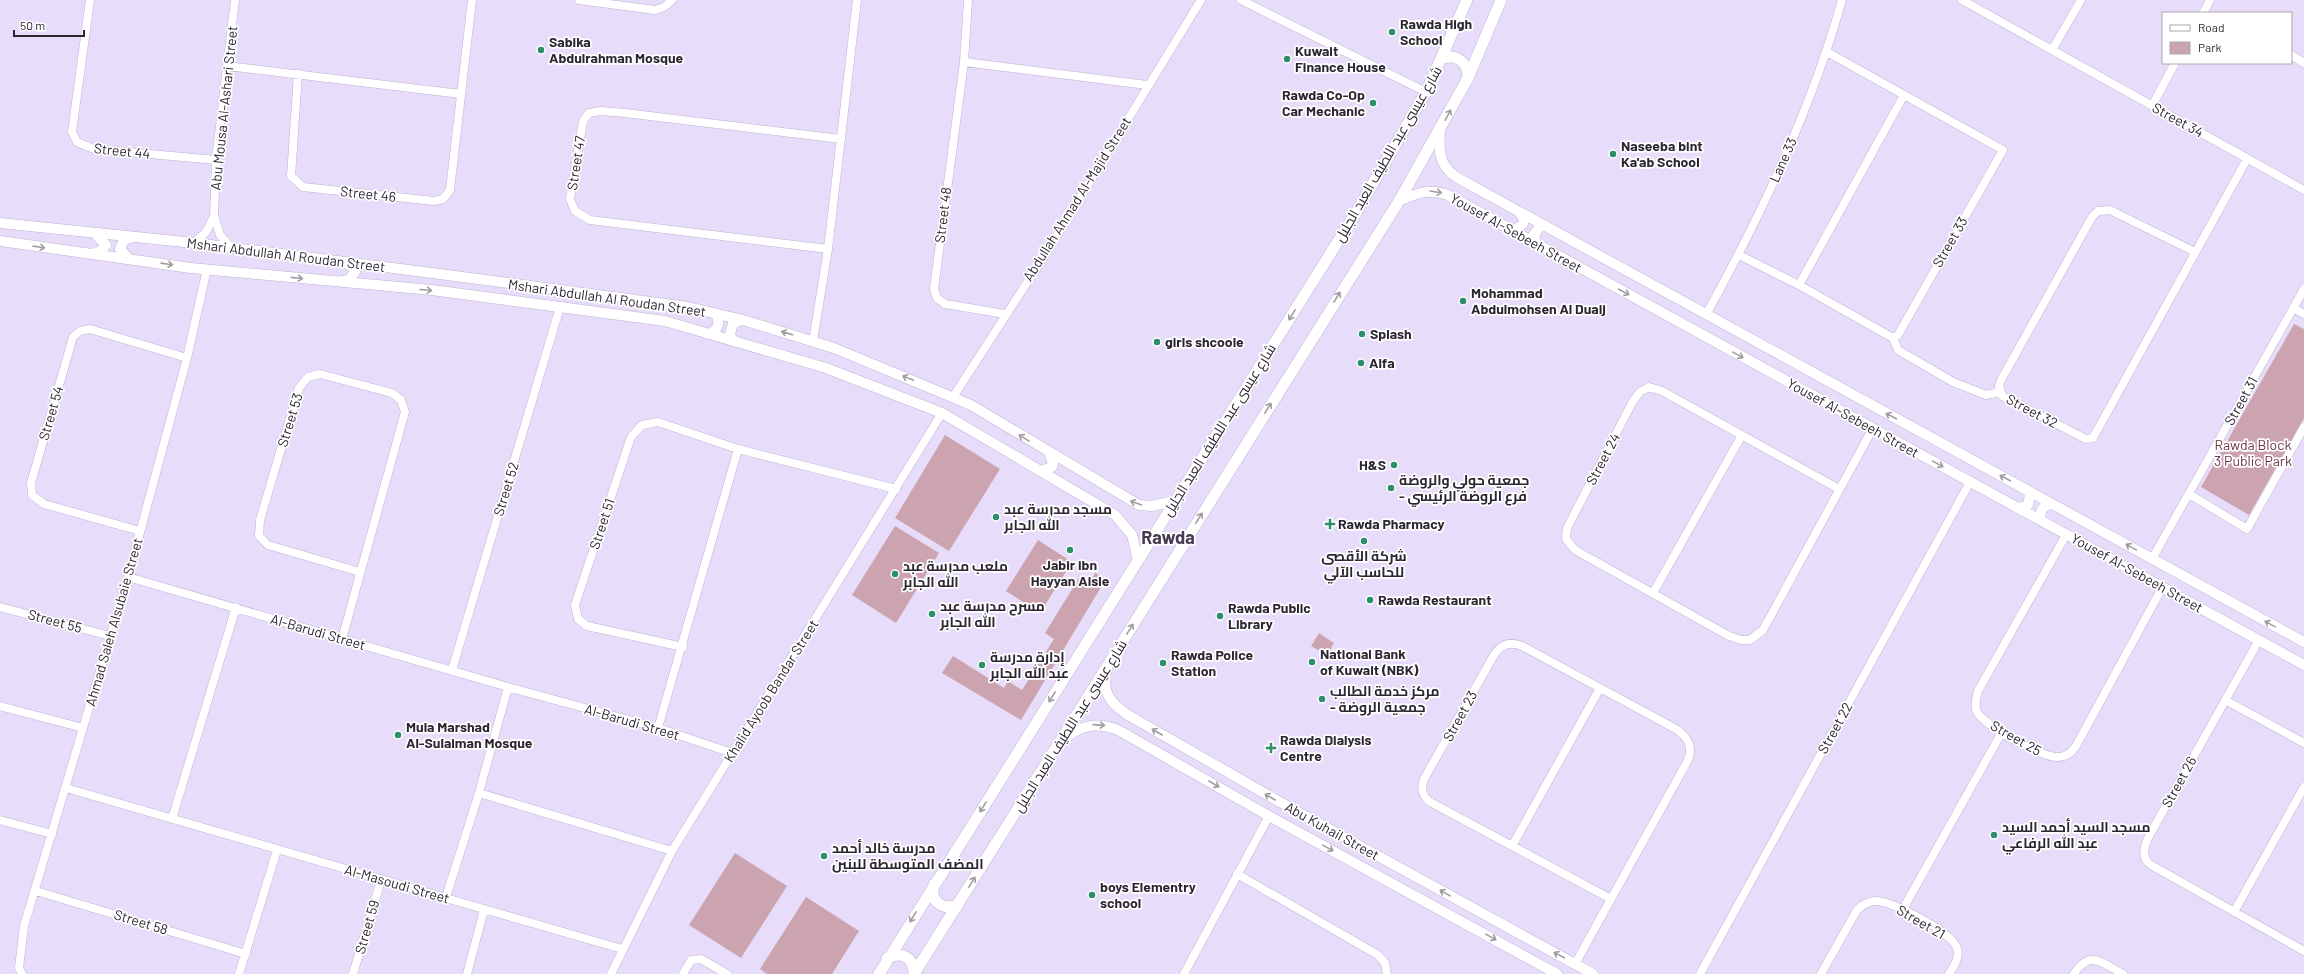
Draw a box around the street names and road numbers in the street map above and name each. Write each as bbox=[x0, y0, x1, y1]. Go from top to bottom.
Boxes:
street label: Abu Mousa Al-Ashari Street bbox=[206, 25, 241, 191]
street label: شارع عيسى عبد اللطيف العبد الجليل bbox=[1330, 63, 1446, 245]
street label: Street 34 bbox=[2150, 99, 2207, 141]
street label: Abdullah Ahmad Al-Majid Street bbox=[1019, 113, 1134, 284]
street label: Street 47 bbox=[563, 134, 588, 191]
street label: Lane 33 bbox=[1765, 135, 1800, 185]
street label: Street 44 bbox=[93, 139, 151, 162]
street label: Street 46 bbox=[339, 182, 397, 205]
street label: Street 48 bbox=[931, 186, 954, 244]
street label: Yousef Al-Sebeeh Street bbox=[1447, 189, 1585, 276]
street label: Street 33 bbox=[1928, 213, 1971, 270]
street label: Mshari Abdullah Al Roudan Street bbox=[186, 234, 386, 275]
street label: Mshari Abdullah Al Roudan Street bbox=[507, 275, 707, 320]
street label: شارع عيسى عبد اللطيف العبد الجليل bbox=[1158, 340, 1280, 520]
street label: Street 31 bbox=[2220, 373, 2261, 428]
street label: Yousef Al-Sebeeh Street bbox=[1784, 374, 1922, 461]
street label: Street 54 bbox=[35, 384, 66, 442]
street label: Street 32 bbox=[2004, 390, 2061, 431]
street label: Street 53 bbox=[273, 391, 306, 449]
street label: Street 24 bbox=[1582, 430, 1623, 488]
street label: Street 52 bbox=[489, 460, 522, 518]
street label: Street 51 bbox=[585, 496, 618, 552]
street label: Yousef Al-Sebeeh Street bbox=[2068, 529, 2206, 616]
street label: Ahmad Saleh Alsubaie Street bbox=[81, 536, 146, 708]
street label: Street 55 bbox=[26, 605, 84, 636]
street label: Al-Barudi Street bbox=[269, 610, 368, 653]
street label: Khalid Ayoob Bandar Street bbox=[720, 616, 821, 765]
street label: شارع عيسى عبد اللطيف العبد الجليل bbox=[1009, 636, 1131, 816]
street label: Street 23 bbox=[1439, 687, 1480, 744]
street label: Street 22 bbox=[1814, 699, 1856, 756]
street label: Al-Barudi Street bbox=[583, 700, 682, 743]
street label: Street 25 bbox=[1988, 716, 2045, 759]
street label: Street 26 bbox=[2158, 753, 2200, 810]
street label: Abu Kuhail Street bbox=[1282, 798, 1382, 863]
street label: Al-Masoudi Street bbox=[343, 860, 452, 907]
street label: Street 59 bbox=[351, 898, 382, 956]
street label: Street 21 bbox=[1894, 901, 1949, 942]
street label: Street 58 bbox=[112, 905, 170, 938]

